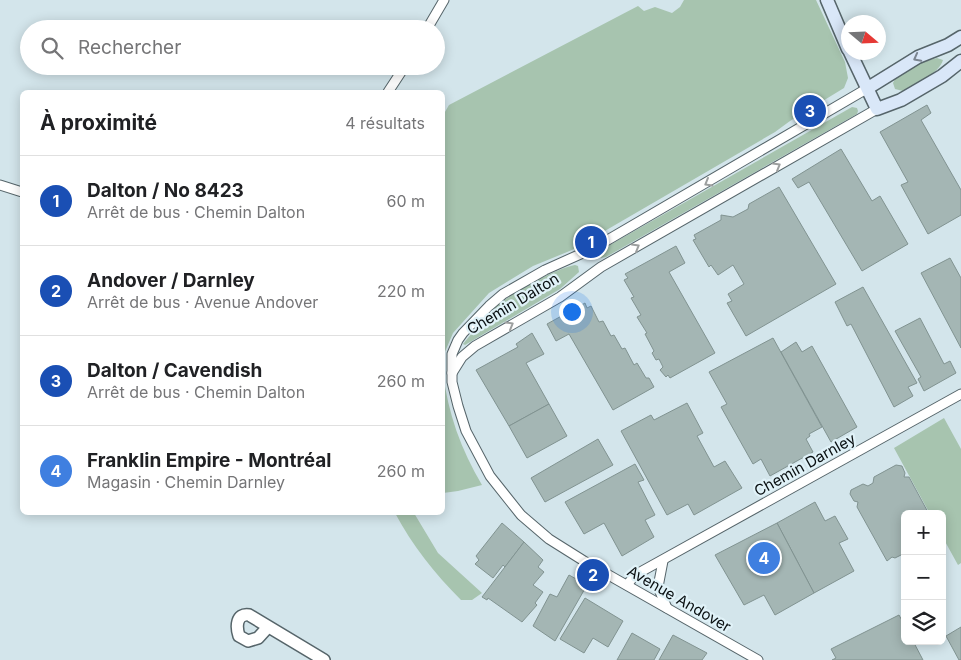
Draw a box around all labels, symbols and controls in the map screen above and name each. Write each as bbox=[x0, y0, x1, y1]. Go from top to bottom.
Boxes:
north arrow bbox=[841, 15, 886, 60]
search box bbox=[20, 20, 445, 75]
icon: search bbox=[38, 34, 66, 62]
text: Rechercher bbox=[78, 36, 181, 59]
one-way arrow bbox=[913, 52, 922, 62]
pin: 3 bbox=[794, 92, 826, 130]
text: À proximité bbox=[40, 110, 157, 135]
text: 4 résultats bbox=[345, 113, 425, 133]
one-way arrow bbox=[772, 163, 781, 173]
one-way arrow bbox=[704, 176, 713, 186]
text: Dalton / No 8423 bbox=[87, 179, 244, 202]
text: 1 bbox=[53, 191, 59, 211]
text: 60 m bbox=[386, 191, 425, 211]
text: Arrêt de bus · Chemin Dalton bbox=[87, 202, 305, 222]
pin: 1 bbox=[575, 223, 607, 261]
one-way arrow bbox=[631, 243, 640, 253]
text: Andover / Darnley bbox=[87, 269, 255, 292]
street label: Chemin Dalton bbox=[463, 269, 562, 339]
text: 2 bbox=[51, 281, 61, 301]
text: 220 m bbox=[377, 281, 425, 301]
text: Arrêt de bus · Avenue Andover bbox=[87, 292, 318, 312]
your location bbox=[559, 299, 585, 325]
one-way arrow bbox=[505, 322, 514, 332]
text: Dalton / Cavendish bbox=[87, 359, 262, 382]
text: 3 bbox=[51, 371, 61, 391]
text: 260 m bbox=[377, 371, 425, 391]
text: Arrêt de bus · Chemin Dalton bbox=[87, 382, 305, 402]
street label: Chemin Darnley bbox=[751, 429, 859, 500]
text: Franklin Empire - Montréal bbox=[87, 449, 331, 472]
text: 4 bbox=[51, 461, 61, 481]
text: 260 m bbox=[377, 461, 425, 481]
text: Magasin · Chemin Darnley bbox=[87, 472, 285, 492]
map controls bbox=[901, 510, 946, 645]
button: + bbox=[901, 510, 946, 555]
pin: 4 bbox=[748, 539, 780, 577]
button: − bbox=[901, 555, 946, 600]
pin: 2 bbox=[577, 556, 609, 594]
street label: Avenue Andover bbox=[624, 561, 735, 636]
button: layers bbox=[901, 600, 946, 645]

